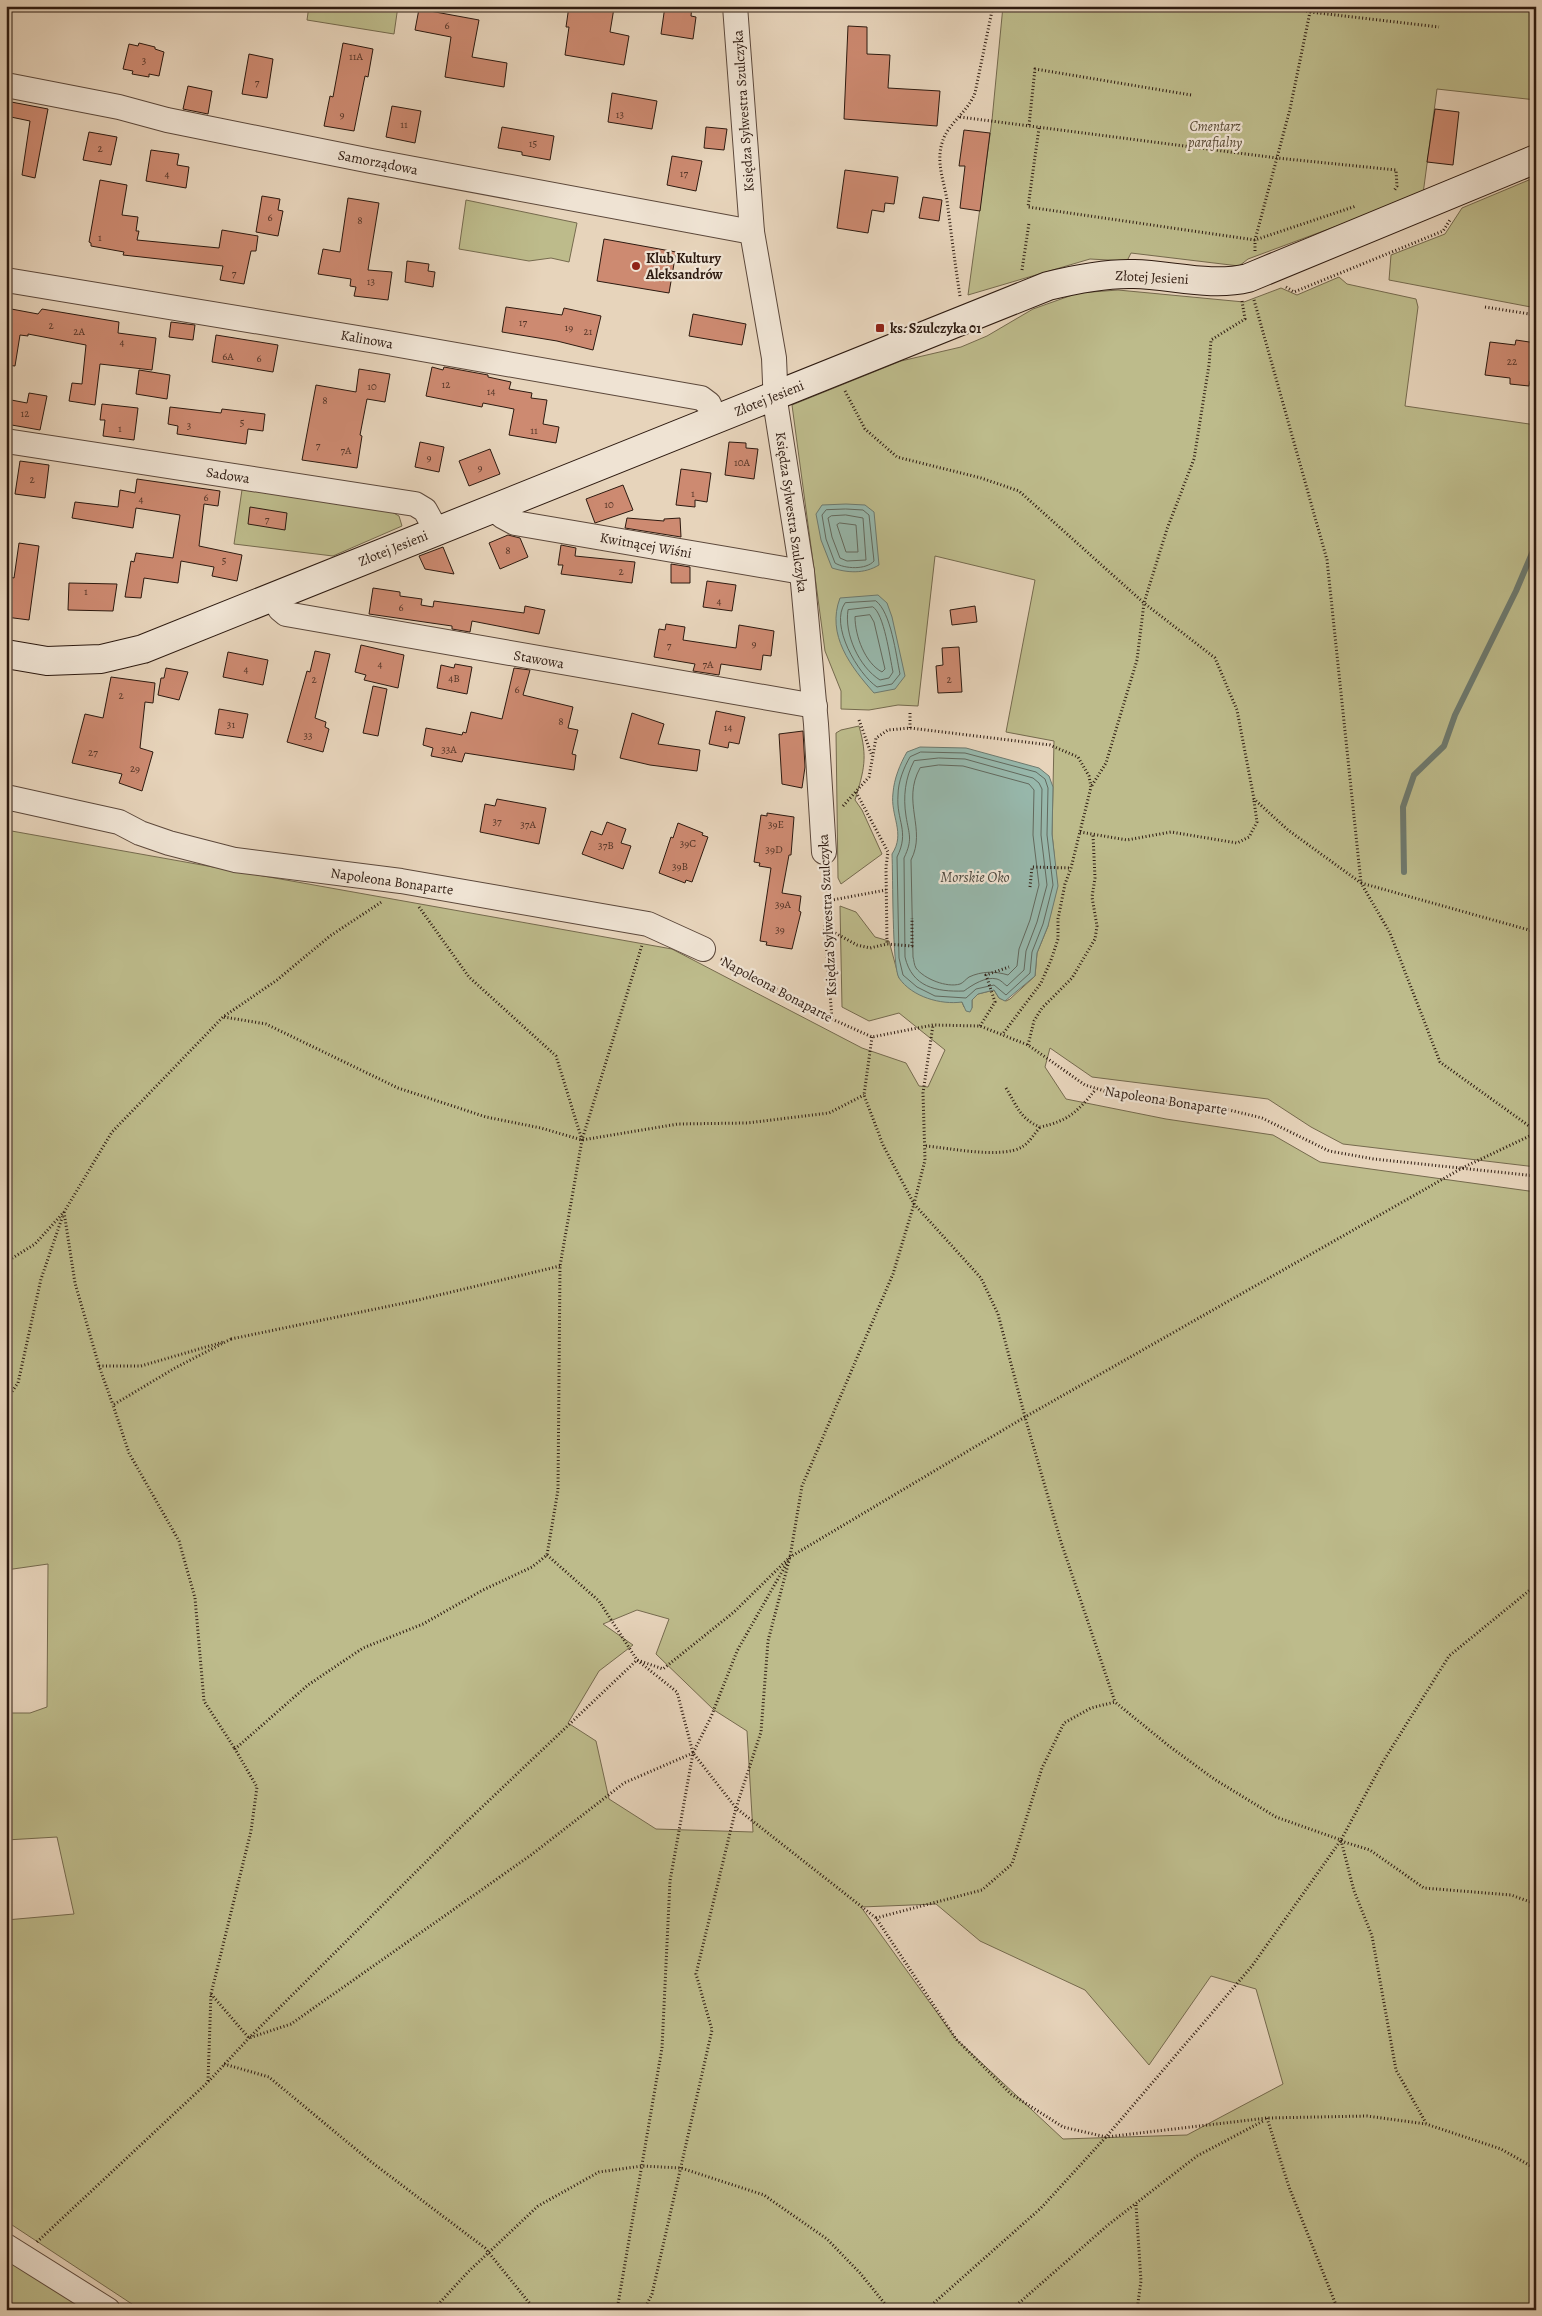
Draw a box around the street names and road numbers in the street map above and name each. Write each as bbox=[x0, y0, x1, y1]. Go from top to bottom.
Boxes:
street label: Księdza Sylwestra Szulczyka bbox=[728, 29, 759, 192]
street label: Samorządowa bbox=[336, 145, 420, 180]
street label: Złotej Jesieni bbox=[1115, 266, 1189, 289]
street label: Kalinowa bbox=[339, 326, 395, 354]
street label: Złotej Jesieni bbox=[731, 376, 807, 421]
street label: Księdza Sylwestra Szulczyka bbox=[771, 431, 812, 594]
street label: Sadowa bbox=[205, 463, 252, 488]
street label: Złotej Jesieni bbox=[355, 526, 431, 571]
street label: Kwitnącej Wiśni bbox=[598, 528, 693, 563]
street label: Stawowa bbox=[512, 646, 566, 673]
street label: Księdza Sylwestra Szulczyka bbox=[814, 833, 841, 996]
street label: Napoleona Bonaparte bbox=[329, 863, 455, 900]
street label: Napoleona Bonaparte bbox=[718, 952, 836, 1027]
street label: Napoleona Bonaparte bbox=[1103, 1081, 1229, 1120]

